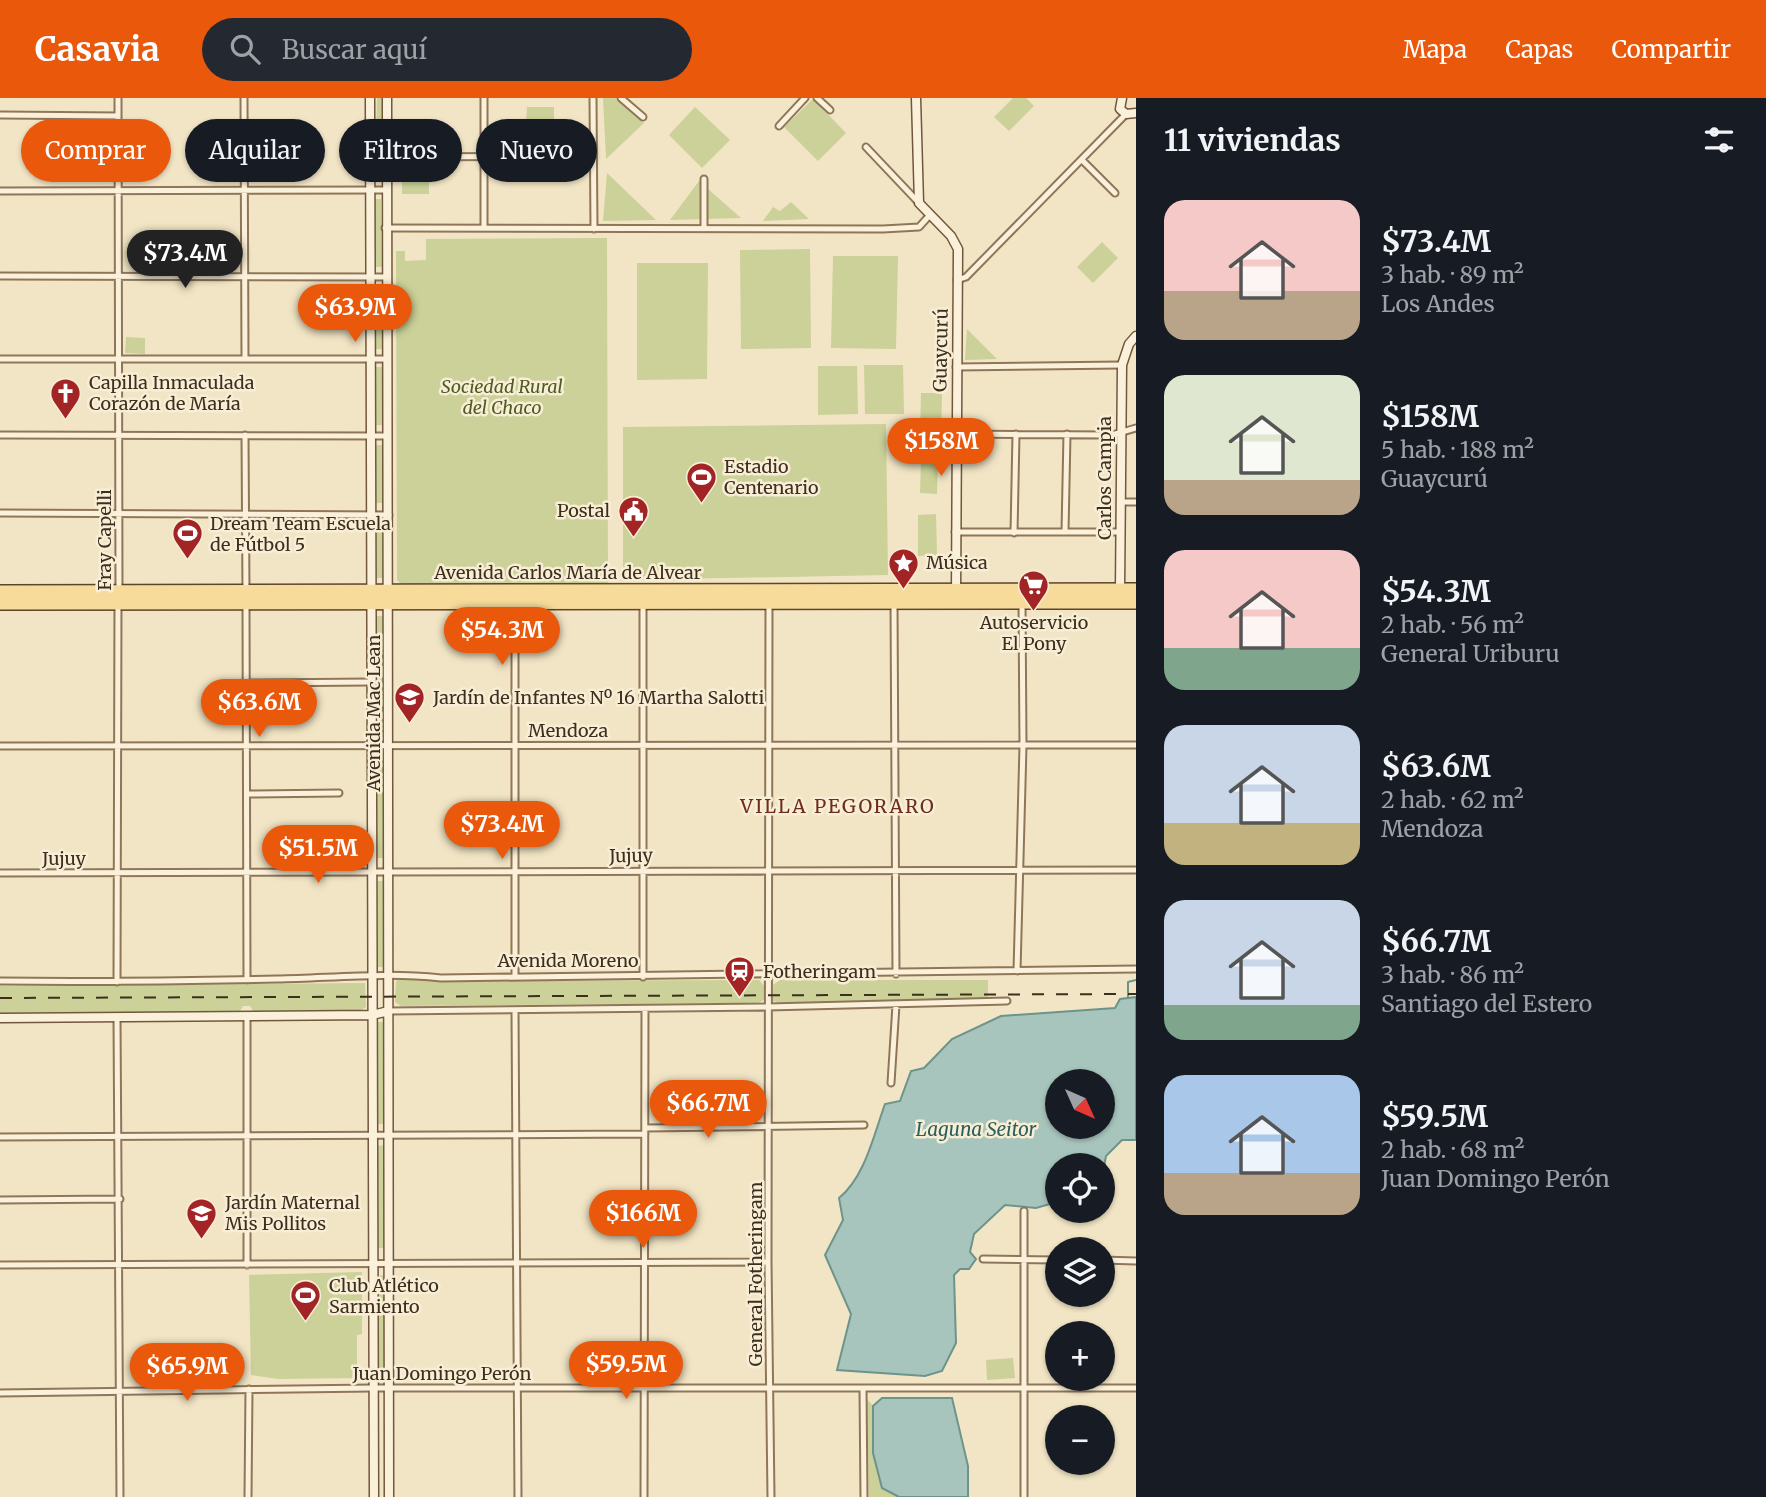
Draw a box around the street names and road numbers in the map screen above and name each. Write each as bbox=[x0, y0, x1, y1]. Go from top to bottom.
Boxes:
street label: Guaycurú bbox=[928, 308, 953, 392]
street label: Carlos Campia bbox=[1093, 416, 1116, 540]
street label: Fray Capelli bbox=[93, 489, 116, 591]
street label: Avenida Carlos María de Alvear bbox=[433, 561, 702, 584]
street label: Avenida Mac Lean bbox=[362, 635, 385, 792]
street label: Mendoza bbox=[528, 719, 608, 742]
street label: Jujuy bbox=[608, 844, 654, 867]
street label: Jujuy bbox=[41, 847, 86, 870]
street label: Avenida Moreno bbox=[496, 949, 639, 972]
street label: General Fotheringam bbox=[744, 1181, 767, 1366]
street label: Juan Domingo Perón bbox=[351, 1362, 532, 1385]

